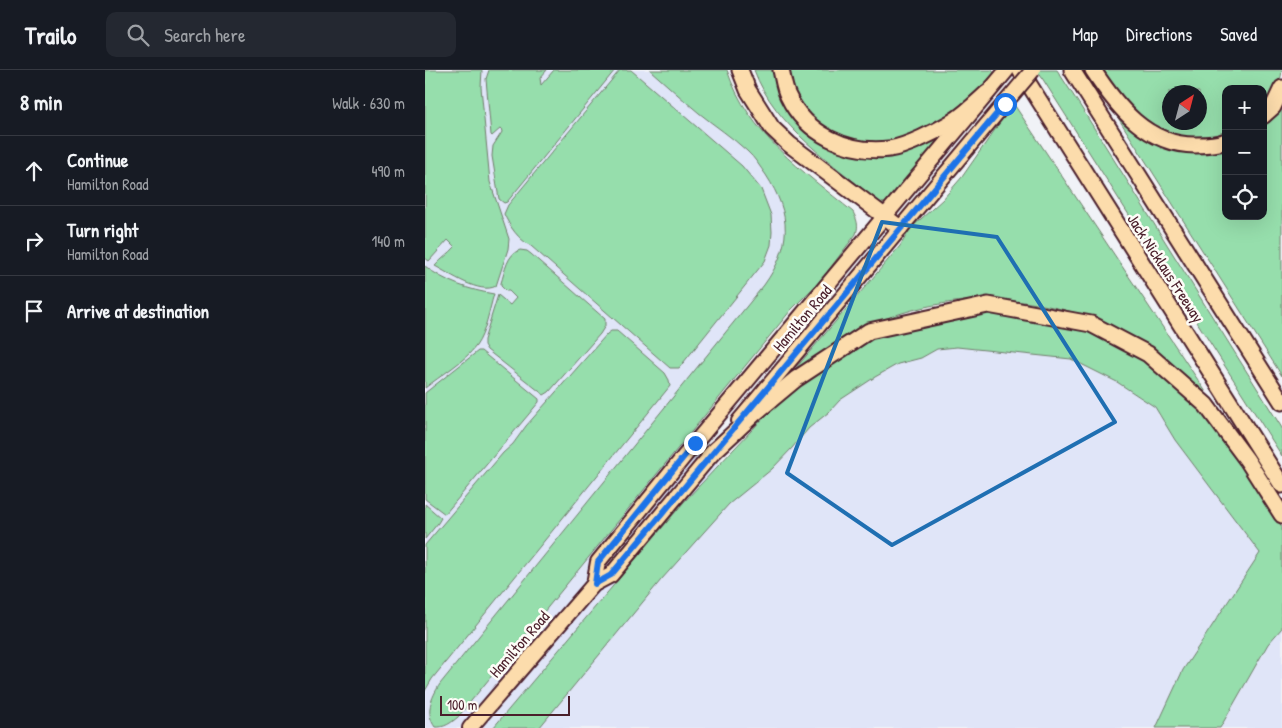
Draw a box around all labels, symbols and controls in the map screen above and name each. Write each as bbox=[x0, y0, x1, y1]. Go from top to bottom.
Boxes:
search box bbox=[106, 12, 456, 57]
text: Trailo bbox=[25, 19, 76, 51]
icon: search bbox=[124, 21, 152, 49]
text: Search here bbox=[164, 22, 246, 48]
text: Map bbox=[1073, 22, 1098, 47]
text: Directions bbox=[1126, 22, 1192, 47]
text: Saved bbox=[1220, 22, 1257, 47]
north arrow bbox=[1162, 85, 1207, 130]
map controls bbox=[1222, 85, 1267, 220]
button: + bbox=[1222, 85, 1267, 130]
text: 8 min bbox=[20, 88, 62, 117]
text: Walk · 630 m bbox=[332, 92, 405, 114]
route start bbox=[994, 93, 1017, 116]
button: − bbox=[1222, 130, 1267, 175]
text: Continue bbox=[67, 147, 128, 173]
icon: ahead bbox=[20, 157, 48, 185]
text: 490 m bbox=[371, 160, 405, 182]
text: Hamilton Road bbox=[67, 173, 149, 195]
button: locate bbox=[1222, 175, 1267, 220]
street label: Jack Nicklaus Freeway bbox=[1123, 209, 1210, 327]
text: Turn right bbox=[67, 217, 138, 243]
icon: right bbox=[20, 227, 48, 255]
text: 140 m bbox=[371, 230, 405, 252]
text: Hamilton Road bbox=[67, 243, 149, 265]
street label: Hamilton Road bbox=[767, 280, 837, 356]
icon: arrive bbox=[20, 297, 48, 325]
text: Arrive at destination bbox=[67, 298, 209, 324]
route end bbox=[684, 432, 707, 455]
street label: Hamilton Road bbox=[484, 606, 554, 682]
scale bar bbox=[440, 693, 570, 716]
text: 100 m bbox=[447, 695, 477, 714]

